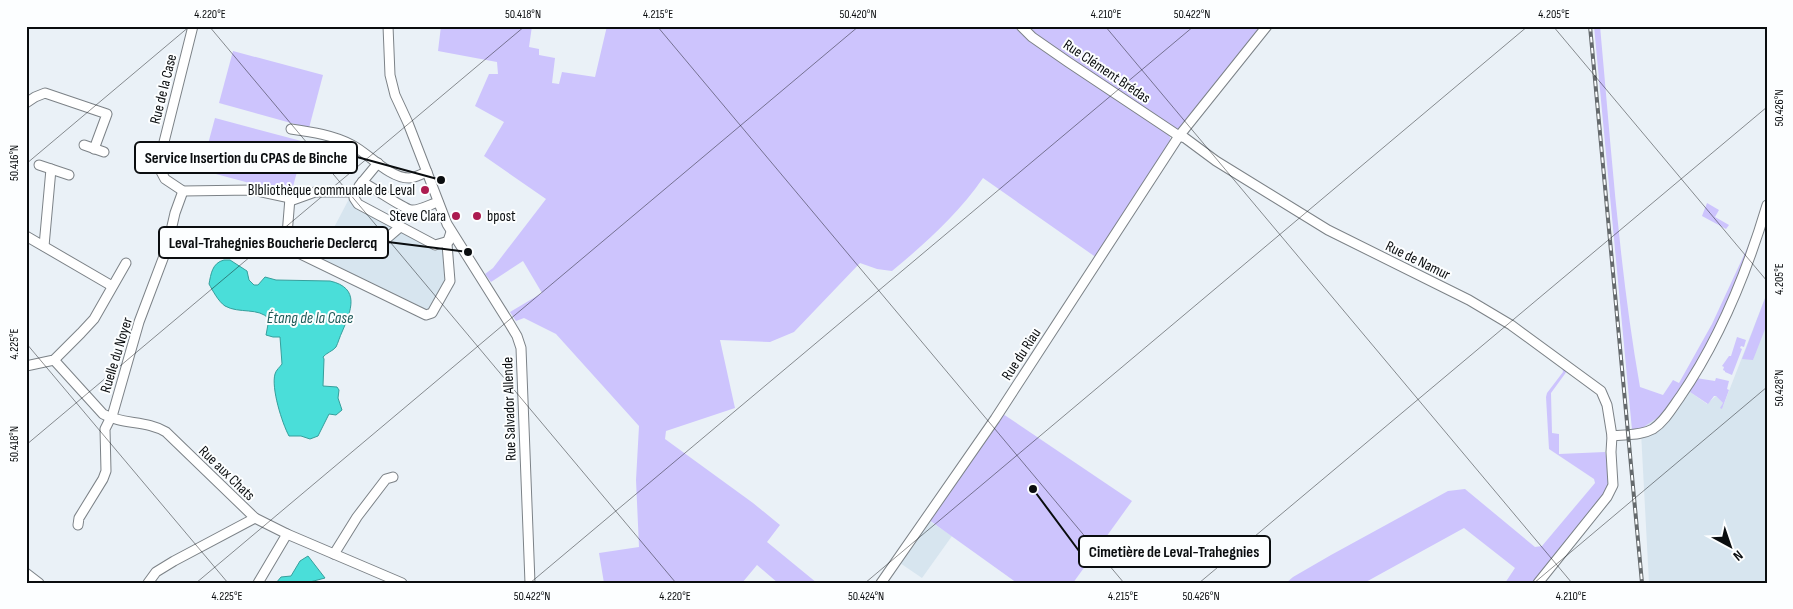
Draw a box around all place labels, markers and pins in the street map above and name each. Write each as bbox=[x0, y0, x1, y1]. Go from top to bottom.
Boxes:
callout: Service Insertion du CPAS de Binche bbox=[135, 142, 357, 173]
place label: BIbliothèque communale de Leval bbox=[248, 181, 415, 200]
marker: BIbliothèque communale de Leval bbox=[419, 184, 431, 196]
place label: Steve Clara bbox=[389, 207, 446, 226]
place label: bpost bbox=[487, 207, 516, 226]
marker: Steve Clara bbox=[450, 210, 462, 222]
marker: bpost bbox=[471, 210, 483, 222]
callout: Leval-Trahegnies Boucherie Declercq bbox=[159, 227, 388, 258]
callout: Cimetière de Leval-Trahegnies bbox=[1079, 536, 1270, 567]

